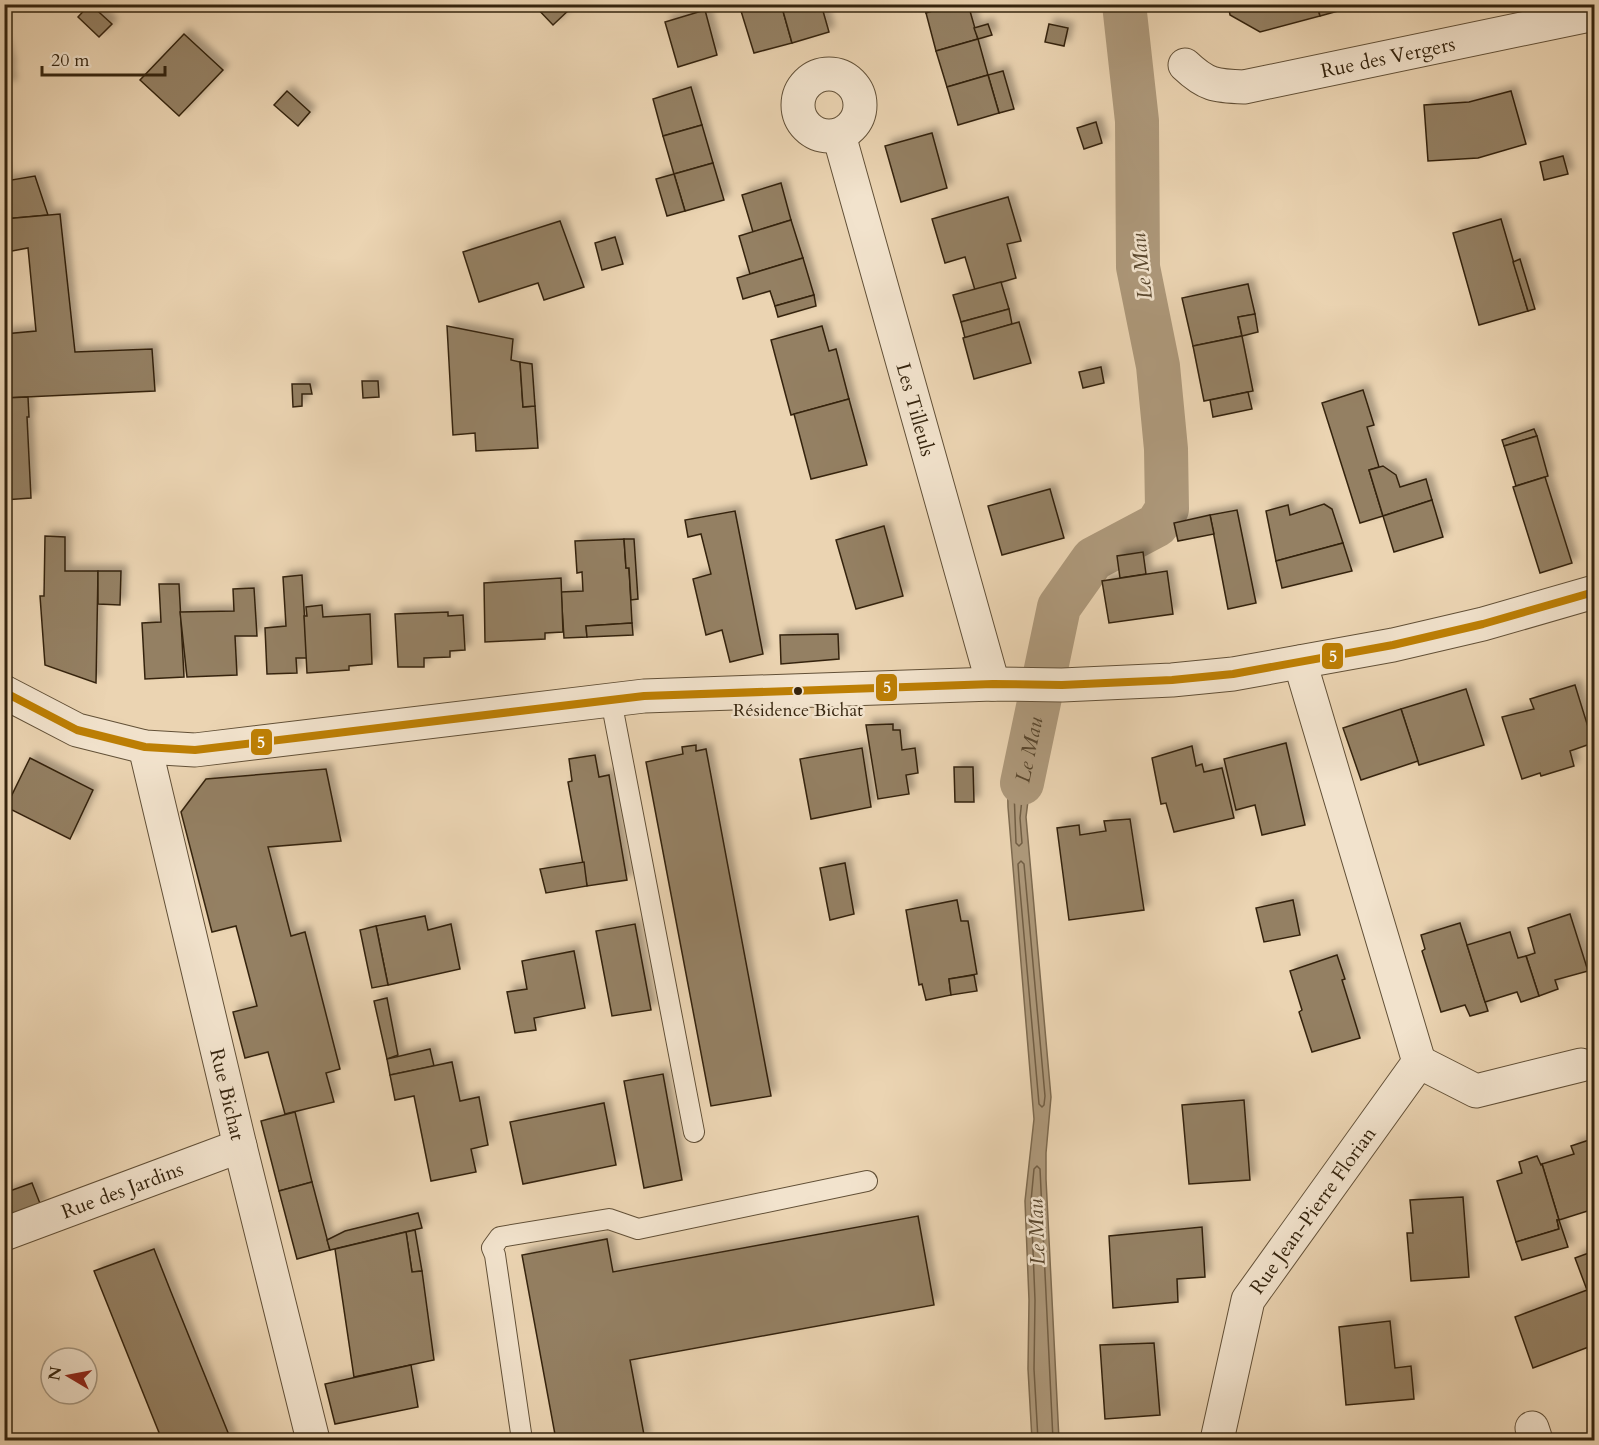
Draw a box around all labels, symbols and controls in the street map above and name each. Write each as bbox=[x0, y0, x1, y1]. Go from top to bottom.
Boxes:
street label: Rue des Vergers bbox=[1318, 30, 1457, 84]
scale bar bbox=[42, 39, 165, 77]
text: 20 m bbox=[51, 48, 90, 73]
water label: Le Mau bbox=[1124, 231, 1160, 301]
street label: Les Tilleuls bbox=[890, 360, 942, 459]
line badge: 5 bbox=[1321, 642, 1344, 670]
text: 5 bbox=[1329, 646, 1337, 668]
line badge: 5 bbox=[875, 673, 898, 702]
text: 5 bbox=[883, 677, 891, 699]
marker: Résidence Bichat bbox=[792, 685, 804, 697]
place label: Résidence Bichat bbox=[733, 698, 863, 723]
water label: Le Mau bbox=[1008, 714, 1050, 785]
line badge: 5 bbox=[250, 728, 273, 756]
text: 5 bbox=[257, 732, 265, 754]
street label: Rue Bichat bbox=[204, 1046, 252, 1144]
street label: Rue Jean-Pierre Florian bbox=[1243, 1121, 1382, 1299]
street label: Rue des Jardins bbox=[57, 1155, 187, 1225]
water label: Le Mau bbox=[1021, 1198, 1053, 1266]
north arrow bbox=[39, 1346, 99, 1406]
text: N bbox=[43, 1365, 67, 1382]

